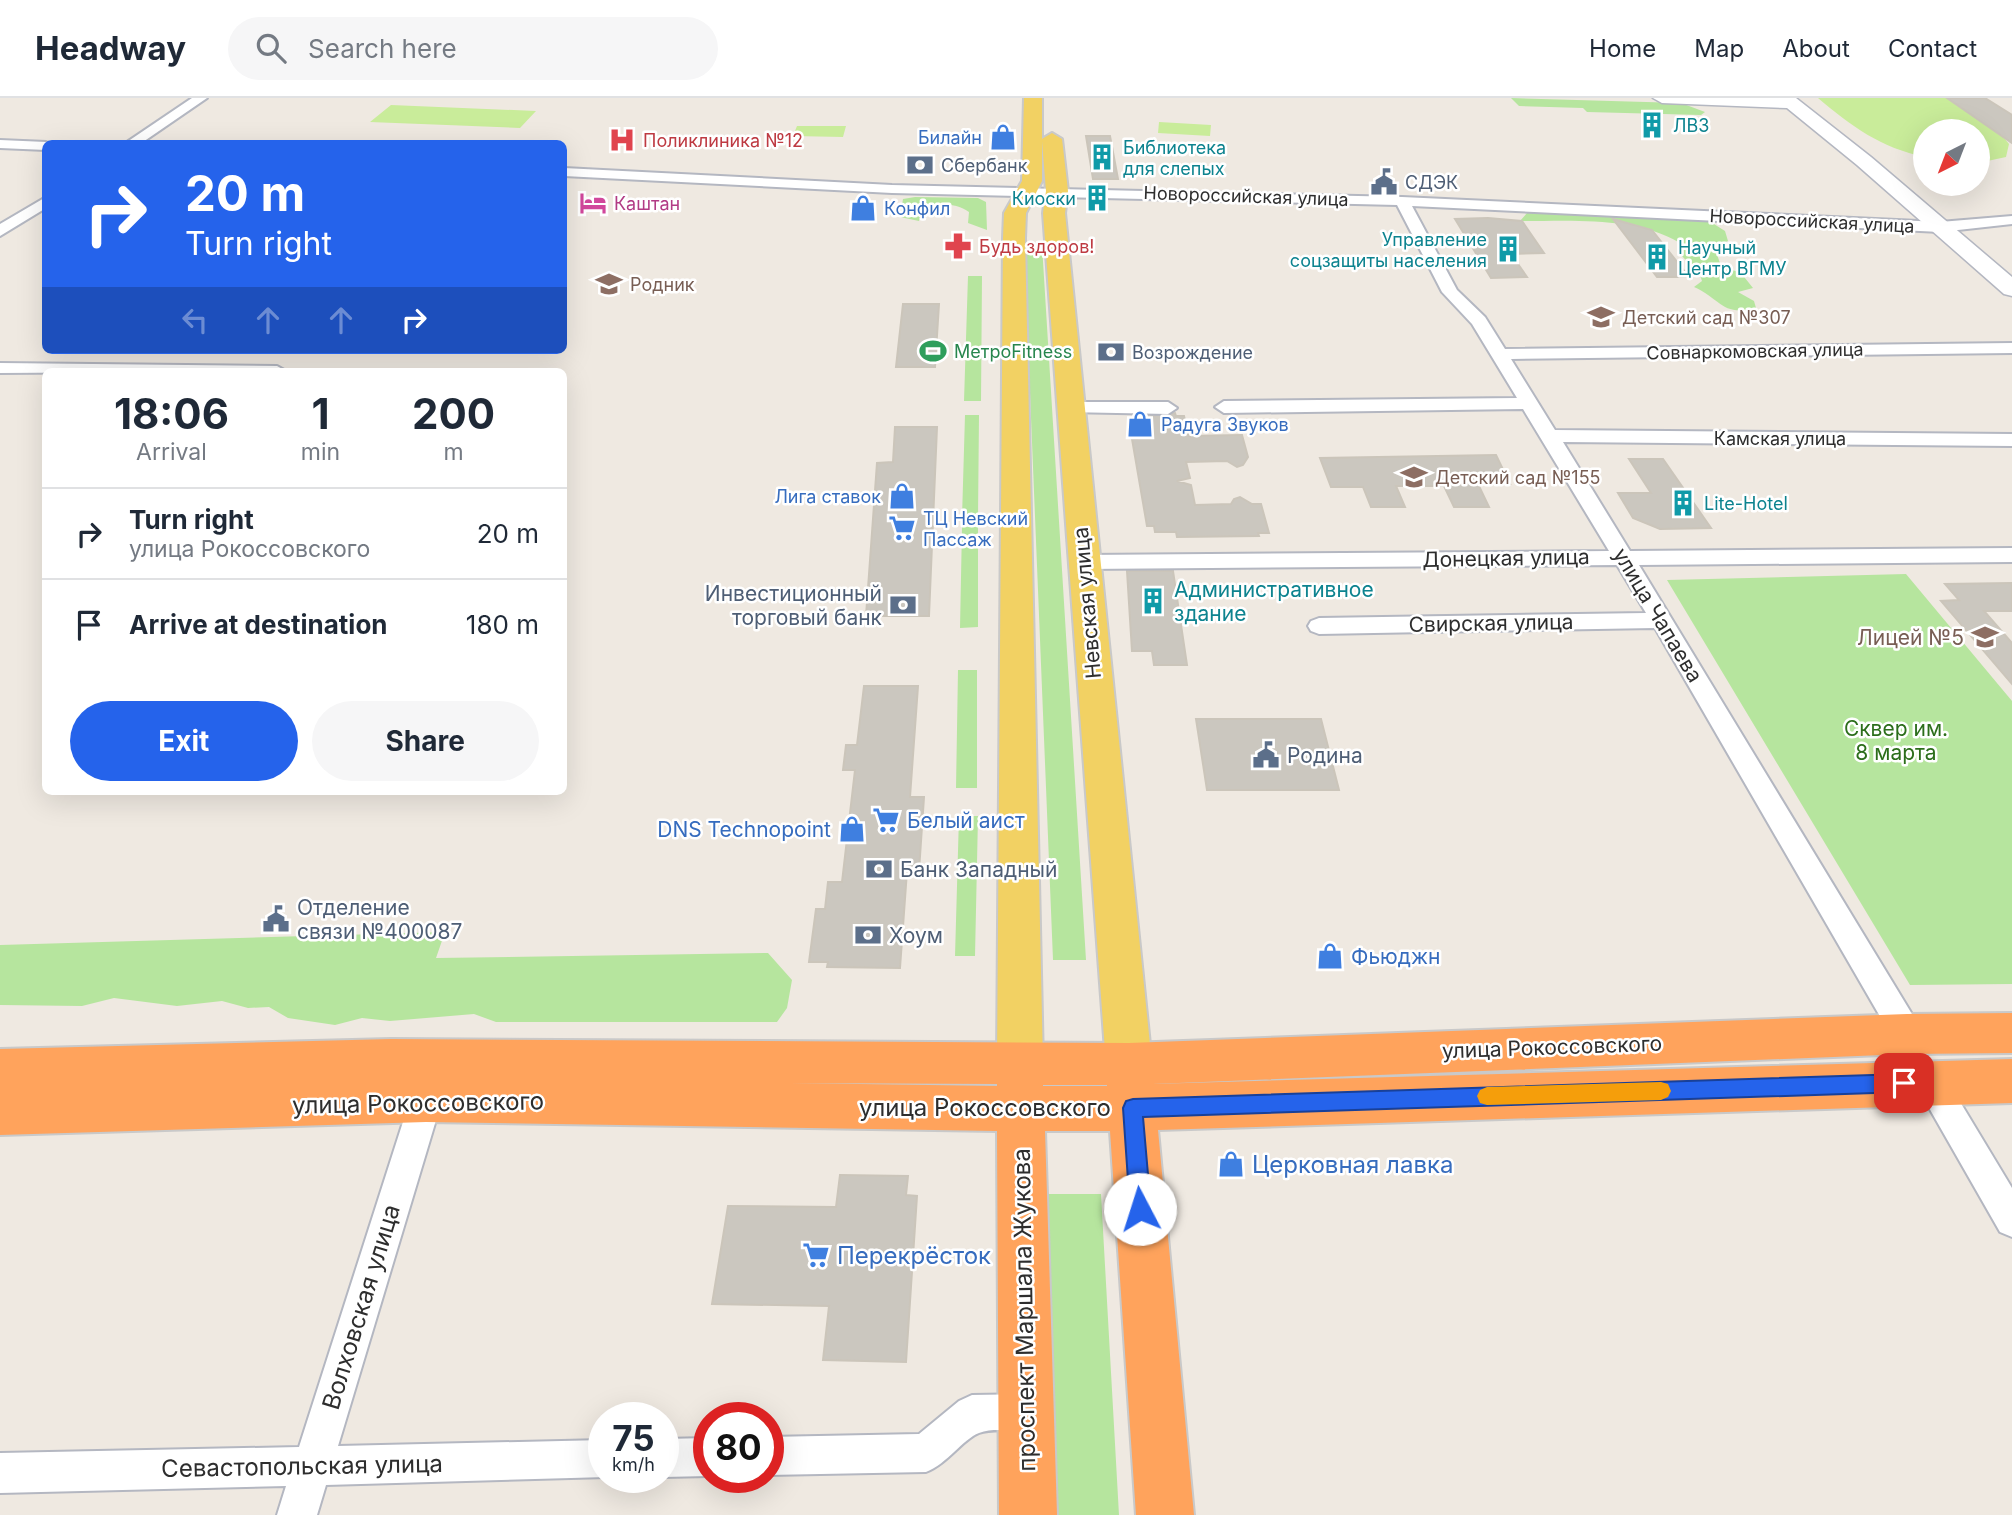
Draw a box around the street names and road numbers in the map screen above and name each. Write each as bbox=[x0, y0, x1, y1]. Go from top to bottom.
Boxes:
street label: Новороссийская улица bbox=[1143, 182, 1349, 210]
street label: Новороссийская улица bbox=[1709, 205, 1915, 237]
street label: Совнаркомовская улица bbox=[1646, 339, 1864, 363]
street label: Камская улица bbox=[1714, 428, 1846, 449]
street label: Невская улица bbox=[1068, 526, 1106, 680]
street label: улица Чапаева bbox=[1608, 543, 1708, 687]
street label: Донецкая улица bbox=[1422, 544, 1590, 572]
street label: Свирская улица bbox=[1408, 609, 1574, 637]
street label: улица Рокоссовского bbox=[1441, 1031, 1663, 1063]
street label: улица Рокоссовского bbox=[292, 1086, 544, 1120]
street label: улица Рокоссовского bbox=[859, 1093, 1111, 1122]
street label: проспект Маршала Жукова bbox=[1007, 1148, 1041, 1472]
street label: Волховская улица bbox=[316, 1201, 406, 1413]
street label: Севастопольская улица bbox=[161, 1449, 443, 1483]

